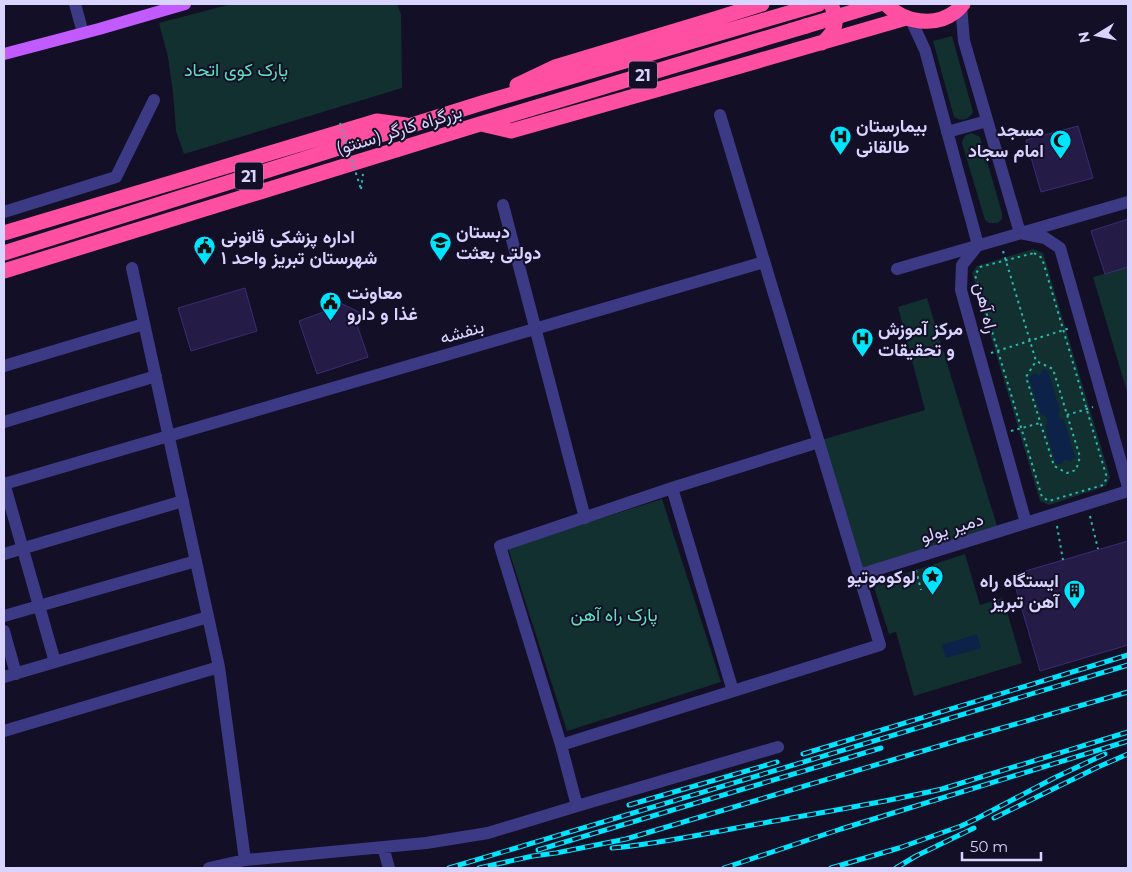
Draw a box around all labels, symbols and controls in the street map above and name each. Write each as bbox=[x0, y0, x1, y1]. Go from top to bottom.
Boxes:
north arrow bbox=[1072, 10, 1122, 60]
text: N bbox=[1074, 30, 1094, 44]
park label: پارک کوی اتحاد bbox=[184, 59, 288, 82]
road number: 21 bbox=[629, 62, 657, 88]
street label: بزرگراه کارگر (سنتو) bbox=[333, 100, 465, 160]
place label: بیمارستان طالقانی bbox=[856, 115, 927, 158]
place label: مسجد امام سجاد bbox=[968, 119, 1044, 163]
hospital icon: بیمارستان طالقانی bbox=[828, 124, 852, 155]
mosque icon: مسجد امام سجاد bbox=[1048, 128, 1072, 159]
road number: 21 bbox=[235, 162, 263, 190]
place label: دبستان دولتی بعثت bbox=[456, 221, 541, 264]
place label: اداره پزشکی قانونی شهرستان تبریز واحد ۱ bbox=[221, 226, 377, 269]
school or university icon: دبستان دولتی بعثت bbox=[428, 230, 452, 261]
public building icon: اداره پزشکی قانونی شهرستان تبریز واحد ۱ bbox=[193, 235, 217, 266]
street label: راه آهن bbox=[969, 280, 1003, 336]
place label: معاونت غذا و دارو bbox=[347, 282, 418, 325]
public building icon: معاونت غذا و دارو bbox=[319, 291, 343, 322]
street label: بنفشه bbox=[437, 315, 487, 349]
place label: مرکز آموزش و تحقیقات bbox=[878, 318, 963, 361]
hospital icon: مرکز آموزش و تحقیقات bbox=[850, 327, 874, 358]
street label: دمیر یولو bbox=[918, 508, 986, 548]
place icon: لوکوموتیو bbox=[920, 565, 944, 596]
place label: لوکوموتیو bbox=[847, 566, 916, 588]
place label: ایستگاه راه آهن تبریز bbox=[980, 570, 1060, 613]
building icon: ایستگاه راه آهن تبریز bbox=[1063, 579, 1087, 610]
park label: پارک راه آهن bbox=[570, 604, 658, 627]
scale bar bbox=[962, 830, 1041, 862]
text: 50 m bbox=[970, 837, 1008, 856]

